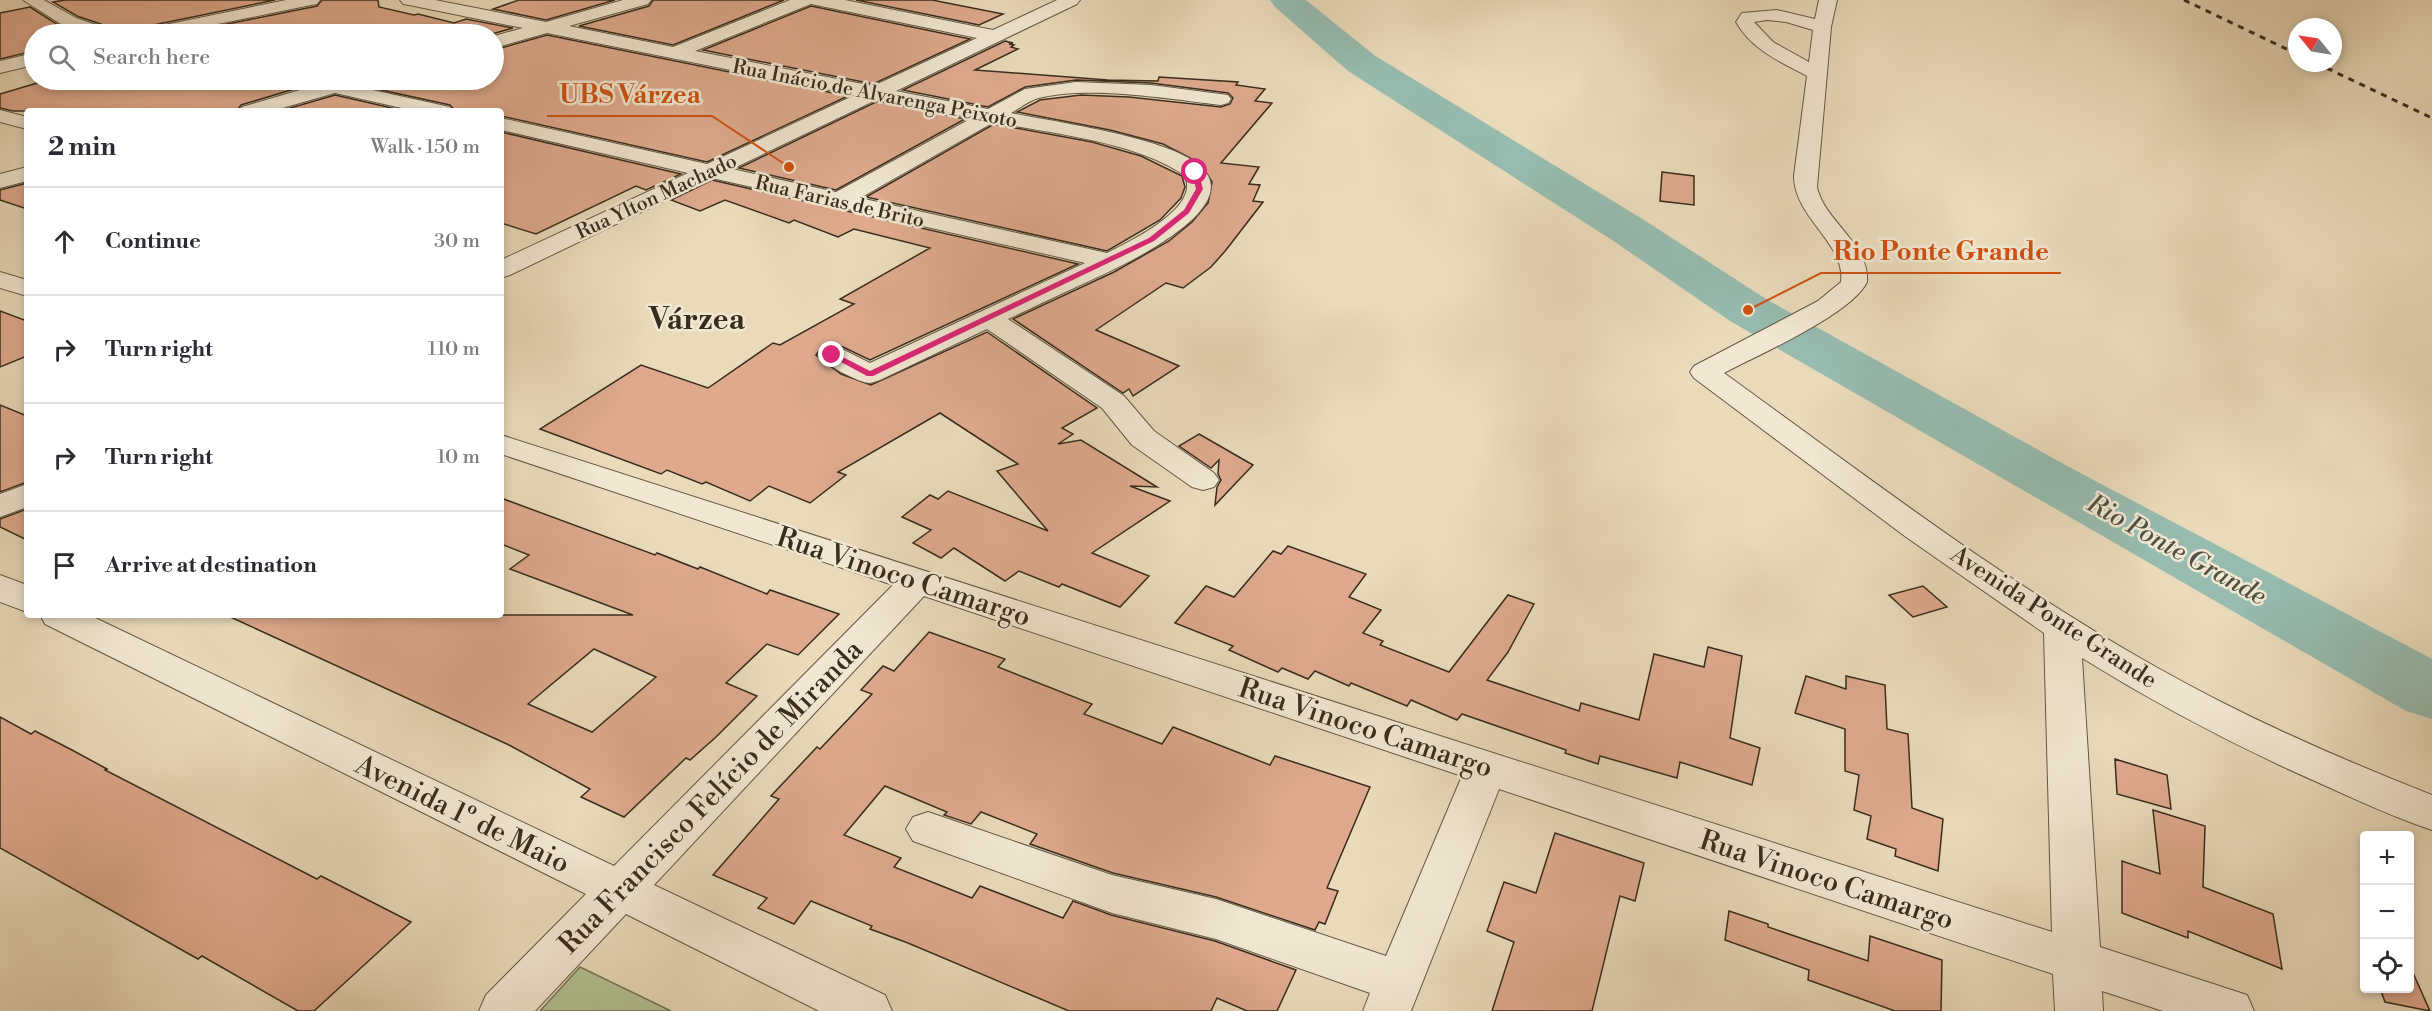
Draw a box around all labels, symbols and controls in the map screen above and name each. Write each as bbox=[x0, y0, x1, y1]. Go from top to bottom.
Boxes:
north arrow bbox=[2288, 18, 2342, 72]
search box bbox=[24, 24, 504, 90]
icon: search bbox=[45, 41, 78, 74]
text: Search here bbox=[93, 44, 210, 71]
street label: Rua Inácio de Alvarenga Peixoto bbox=[730, 55, 1019, 134]
callout: UBS Várzea bbox=[547, 72, 712, 116]
text: UBS Várzea bbox=[559, 79, 702, 111]
text: 2 min bbox=[48, 131, 116, 163]
text: Walk · 150 m bbox=[371, 135, 480, 160]
street label: Rua Ylton Machado bbox=[572, 149, 741, 246]
route start bbox=[1181, 158, 1207, 184]
street label: Rua Farias de Brito bbox=[752, 171, 927, 234]
icon: ahead bbox=[48, 225, 81, 258]
text: Continue bbox=[105, 228, 201, 255]
text: 30 m bbox=[434, 229, 480, 254]
callout: Rio Ponte Grande bbox=[1821, 229, 2061, 273]
text: Rio Ponte Grande bbox=[1833, 236, 2049, 268]
district label: Várzea bbox=[648, 301, 746, 339]
icon: right bbox=[48, 333, 81, 366]
text: Turn right bbox=[105, 336, 213, 363]
text: 110 m bbox=[428, 337, 480, 362]
route end bbox=[818, 341, 844, 367]
icon: right bbox=[48, 441, 81, 474]
text: Turn right bbox=[105, 444, 213, 471]
text: 10 m bbox=[437, 445, 480, 470]
water label: Rio Ponte Grande bbox=[2081, 487, 2272, 612]
street label: Rua Vinoco Camargo bbox=[772, 520, 1035, 635]
street label: Avenida Ponte Grande bbox=[1944, 539, 2162, 696]
icon: arrive bbox=[48, 549, 81, 582]
text: Arrive at destination bbox=[105, 552, 317, 579]
street label: Rua Francisco Felício de Miranda bbox=[551, 632, 871, 961]
street label: Rua Vinoco Camargo bbox=[1234, 671, 1497, 786]
street label: Avenida 1º de Maio bbox=[348, 747, 575, 881]
street label: Rua Vinoco Camargo bbox=[1695, 823, 1958, 938]
map controls bbox=[2360, 831, 2414, 993]
button: + bbox=[2360, 831, 2414, 885]
button: − bbox=[2360, 885, 2414, 939]
button: locate bbox=[2360, 939, 2414, 993]

